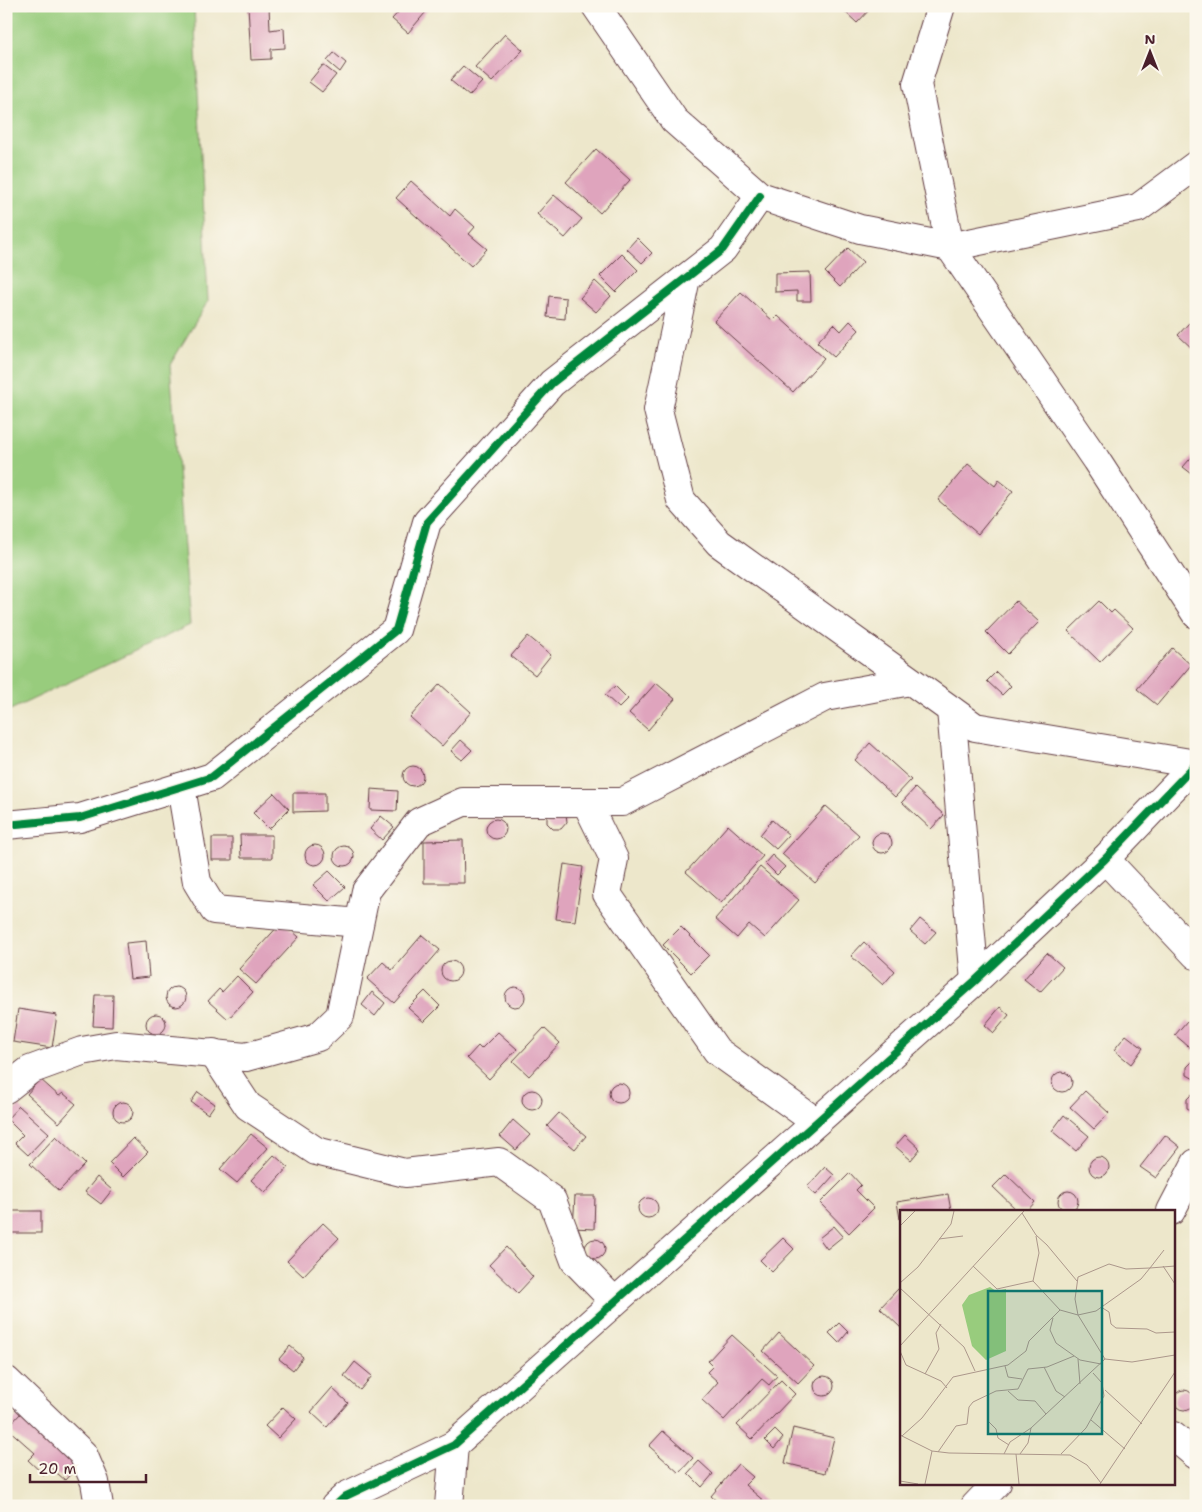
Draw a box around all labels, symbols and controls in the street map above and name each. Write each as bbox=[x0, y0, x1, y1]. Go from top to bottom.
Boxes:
north arrow bbox=[1124, 28, 1174, 78]
text: N bbox=[1144, 30, 1156, 48]
inset map bbox=[900, 1210, 1174, 1484]
scale bar bbox=[30, 1452, 146, 1484]
text: 20 m bbox=[38, 1459, 77, 1479]

